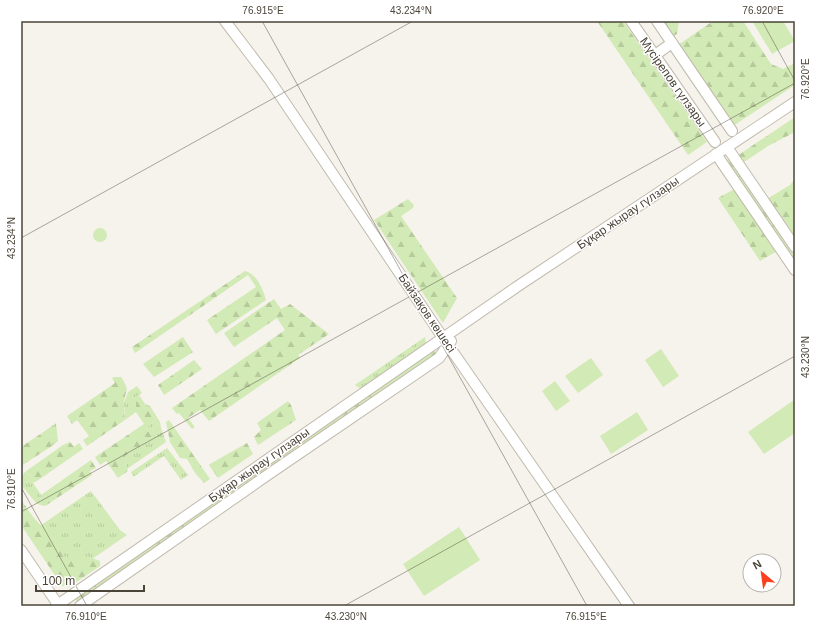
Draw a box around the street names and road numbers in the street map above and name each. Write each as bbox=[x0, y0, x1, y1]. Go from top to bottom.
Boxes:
street label: Мүсірепов гүлзары bbox=[637, 35, 709, 129]
street label: Бұқар жырау гүлзары bbox=[574, 174, 682, 252]
street label: Байзақов көшесі bbox=[395, 271, 459, 355]
street label: Бұқар жырау гүлзары bbox=[206, 425, 312, 505]

